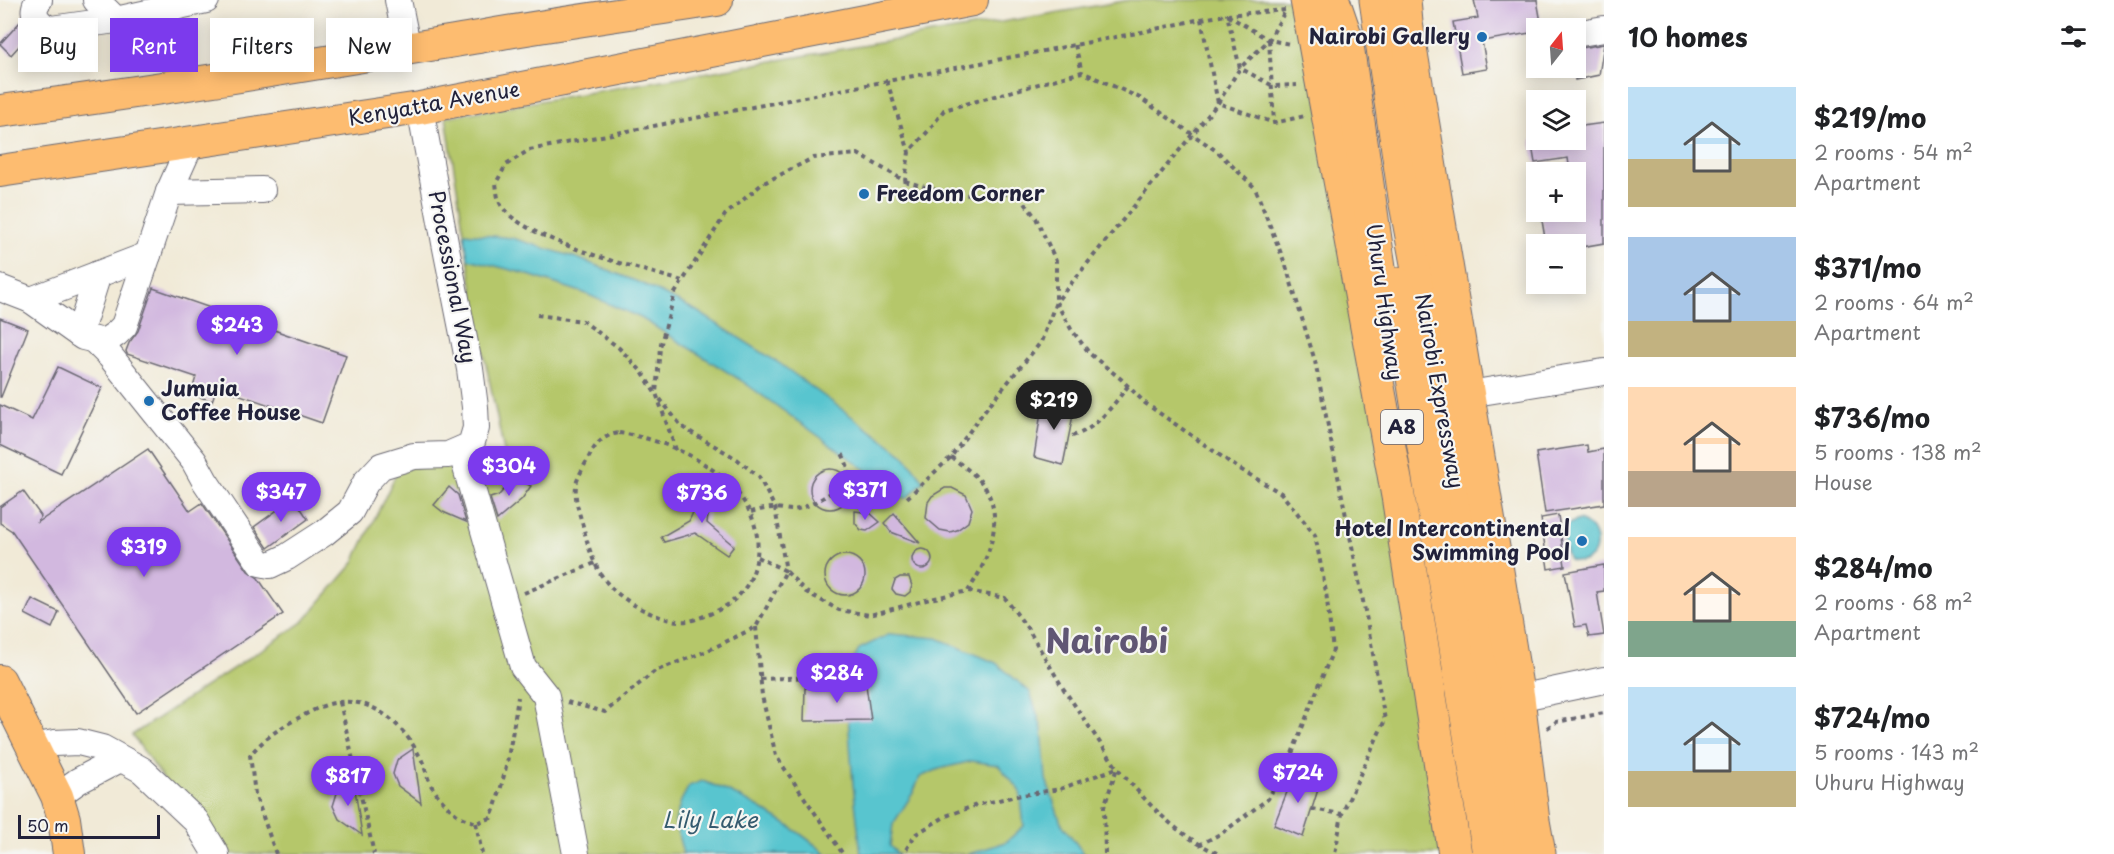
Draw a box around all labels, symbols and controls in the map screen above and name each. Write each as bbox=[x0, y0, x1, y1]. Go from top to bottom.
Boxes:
text: 10 homes bbox=[1628, 17, 1748, 56]
chip: Buy bbox=[18, 18, 98, 72]
chip: Rent bbox=[110, 18, 198, 72]
chip: Filters bbox=[210, 18, 314, 72]
chip: New bbox=[326, 18, 412, 72]
north arrow bbox=[1526, 18, 1586, 78]
map controls bbox=[1526, 18, 1586, 294]
place label: Nairobi Gallery bbox=[1309, 19, 1470, 51]
icon: filters bbox=[2057, 20, 2090, 53]
marker: Nairobi Gallery bbox=[1475, 30, 1489, 44]
street label: Kenyatta Avenue bbox=[345, 71, 522, 133]
button: layers bbox=[1526, 90, 1586, 150]
text: $219/mo bbox=[1814, 98, 1926, 137]
icon: home bbox=[1676, 111, 1748, 183]
text: 2 rooms · 54 m² bbox=[1814, 137, 1973, 167]
button: + bbox=[1526, 162, 1586, 222]
text: Apartment bbox=[1814, 167, 1921, 197]
place label: Freedom Corner bbox=[876, 176, 1045, 208]
street label: Processional Way bbox=[421, 187, 486, 366]
marker: Freedom Corner bbox=[857, 187, 871, 201]
street label: Uhuru Highway bbox=[1359, 221, 1413, 382]
button: − bbox=[1526, 234, 1586, 294]
text: $371/mo bbox=[1814, 248, 1921, 287]
icon: home bbox=[1676, 261, 1748, 333]
text: 2 rooms · 64 m² bbox=[1814, 287, 1974, 317]
street label: Nairobi Expressway bbox=[1408, 291, 1474, 491]
pin: $243 bbox=[201, 305, 273, 356]
text: $243 bbox=[211, 309, 263, 339]
text: Apartment bbox=[1814, 317, 1921, 347]
place label: Jumuia Coffee House bbox=[161, 371, 301, 427]
pin: $219 bbox=[1018, 380, 1090, 431]
text: $219 bbox=[1030, 384, 1078, 414]
marker: Jumuia Coffee House bbox=[142, 394, 156, 408]
text: $736/mo bbox=[1814, 398, 1930, 437]
road number: A8 bbox=[1381, 410, 1423, 444]
icon: home bbox=[1676, 411, 1748, 483]
text: 5 rooms · 138 m² bbox=[1814, 437, 1982, 467]
pin: $304 bbox=[473, 446, 545, 497]
text: $304 bbox=[482, 450, 536, 480]
text: House bbox=[1814, 467, 1873, 497]
pin: $371 bbox=[829, 470, 901, 521]
pin: $347 bbox=[245, 472, 317, 523]
pin: $736 bbox=[666, 473, 738, 524]
text: $371 bbox=[843, 474, 887, 504]
text: $347 bbox=[256, 476, 306, 506]
text: $736 bbox=[676, 477, 728, 507]
place label: Hotel Intercontinental Swimming Pool bbox=[1335, 511, 1570, 567]
pin: $319 bbox=[108, 527, 180, 578]
text: $319 bbox=[121, 531, 167, 561]
marker: Hotel Intercontinental Swimming Pool bbox=[1575, 534, 1589, 548]
text: $284/mo bbox=[1814, 548, 1933, 587]
icon: home bbox=[1676, 561, 1748, 633]
text: 2 rooms · 68 m² bbox=[1814, 587, 1973, 617]
district label: Nairobi bbox=[1045, 614, 1169, 664]
text: Apartment bbox=[1814, 617, 1921, 647]
pin: $284 bbox=[801, 653, 873, 704]
text: $284 bbox=[810, 657, 864, 687]
text: $724/mo bbox=[1814, 698, 1930, 737]
icon: home bbox=[1676, 711, 1748, 783]
text: 5 rooms · 143 m² bbox=[1814, 737, 1979, 767]
pin: $724 bbox=[1262, 753, 1334, 804]
pin: $817 bbox=[312, 756, 384, 807]
text: $724 bbox=[1272, 757, 1324, 787]
text: $817 bbox=[325, 760, 371, 790]
text: Uhuru Highway bbox=[1814, 767, 1964, 797]
water label: Lily Lake bbox=[663, 802, 759, 835]
scale bar bbox=[18, 812, 160, 840]
text: 50 m bbox=[27, 813, 68, 837]

